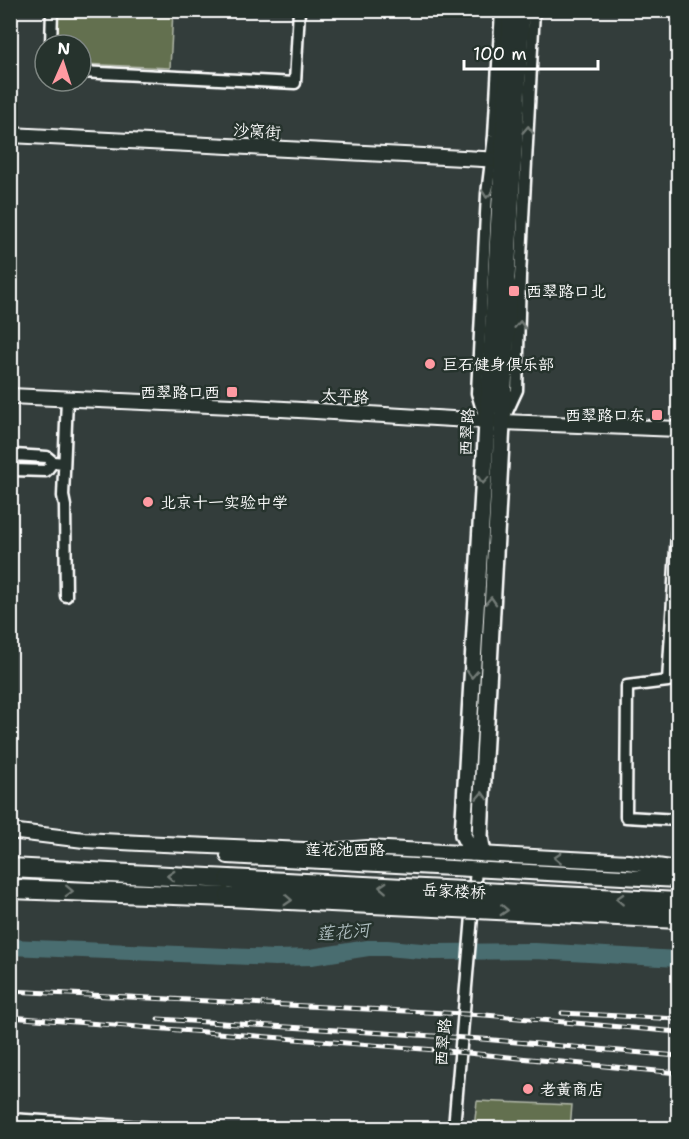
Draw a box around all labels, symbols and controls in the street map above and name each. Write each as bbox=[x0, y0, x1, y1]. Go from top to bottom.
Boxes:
north arrow bbox=[33, 33, 93, 93]
scale bar bbox=[464, 33, 598, 71]
text: N bbox=[57, 38, 71, 59]
text: 100 m bbox=[473, 42, 527, 66]
street label: 沙窝街 bbox=[232, 119, 282, 143]
one-way arrow bbox=[521, 125, 534, 134]
one-way arrow bbox=[481, 190, 494, 199]
place label: 西翠路口北 bbox=[526, 281, 606, 302]
marker: 西翠路口北 bbox=[507, 284, 521, 298]
one-way arrow bbox=[513, 320, 526, 329]
place label: 巨石健身俱乐部 bbox=[442, 354, 554, 375]
marker: 巨石健身俱乐部 bbox=[423, 357, 437, 371]
place label: 西翠路口西 bbox=[140, 382, 220, 403]
street label: 太平路 bbox=[320, 384, 370, 408]
marker: 西翠路口西 bbox=[225, 385, 239, 399]
place label: 西翠路口东 bbox=[565, 405, 645, 426]
street label: 西翠路 bbox=[455, 407, 479, 457]
marker: 西翠路口东 bbox=[650, 408, 664, 422]
one-way arrow bbox=[476, 475, 489, 484]
place label: 北京十一实验中学 bbox=[160, 492, 288, 513]
marker: 北京十一实验中学 bbox=[141, 495, 155, 509]
one-way arrow bbox=[485, 596, 498, 605]
one-way arrow bbox=[466, 670, 479, 679]
one-way arrow bbox=[475, 791, 488, 800]
street label: 莲花池西路 bbox=[305, 839, 385, 860]
one-way arrow bbox=[553, 852, 562, 865]
one-way arrow bbox=[166, 870, 175, 883]
street label: 岳家楼桥 bbox=[421, 879, 487, 903]
one-way arrow bbox=[379, 881, 388, 894]
one-way arrow bbox=[64, 884, 73, 897]
one-way arrow bbox=[283, 893, 292, 906]
one-way arrow bbox=[616, 893, 625, 906]
one-way arrow bbox=[499, 904, 508, 917]
water label: 莲花河 bbox=[315, 917, 374, 946]
street label: 西翠路 bbox=[430, 1017, 456, 1067]
place label: 老黄商店 bbox=[540, 1079, 604, 1100]
marker: 老黄商店 bbox=[521, 1082, 535, 1096]

